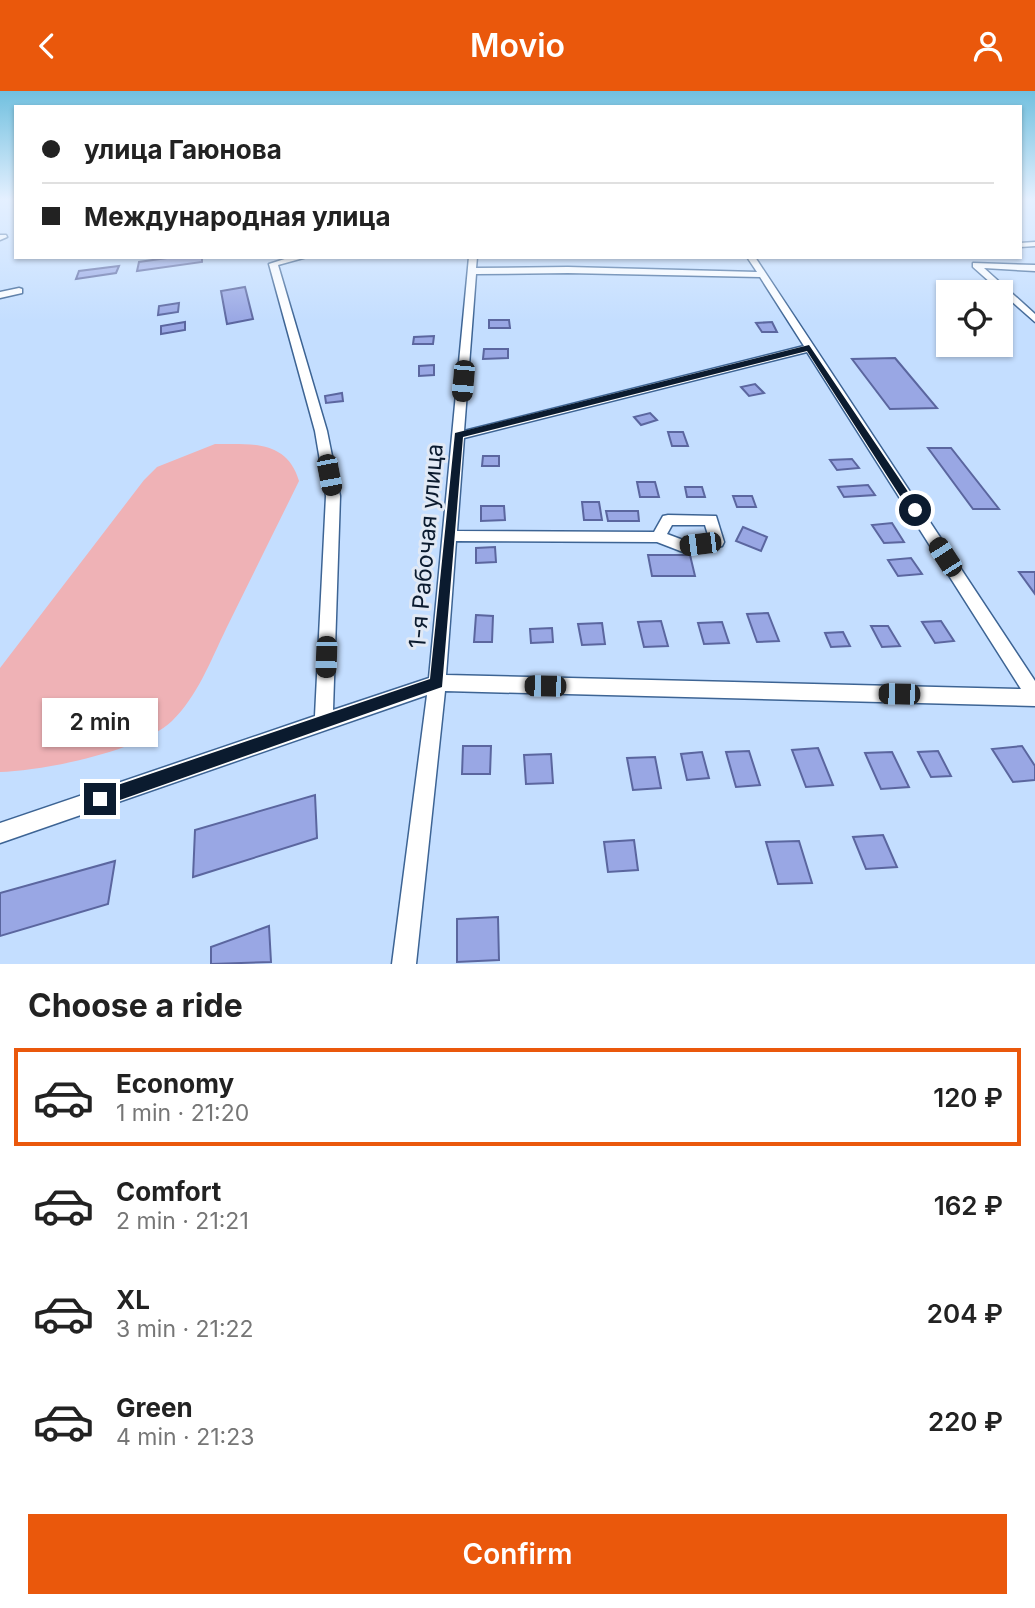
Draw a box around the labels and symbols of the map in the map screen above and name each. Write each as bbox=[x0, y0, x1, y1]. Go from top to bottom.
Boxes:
car bbox=[451, 359, 476, 403]
street label: 1-я Рабочая улица bbox=[403, 443, 449, 649]
car bbox=[315, 452, 344, 498]
route start bbox=[899, 494, 931, 526]
car bbox=[678, 531, 723, 557]
car bbox=[925, 534, 966, 580]
car bbox=[315, 636, 338, 678]
car bbox=[524, 675, 567, 697]
car bbox=[878, 683, 921, 705]
callout: 2 min bbox=[42, 697, 158, 747]
route end bbox=[84, 783, 116, 815]

